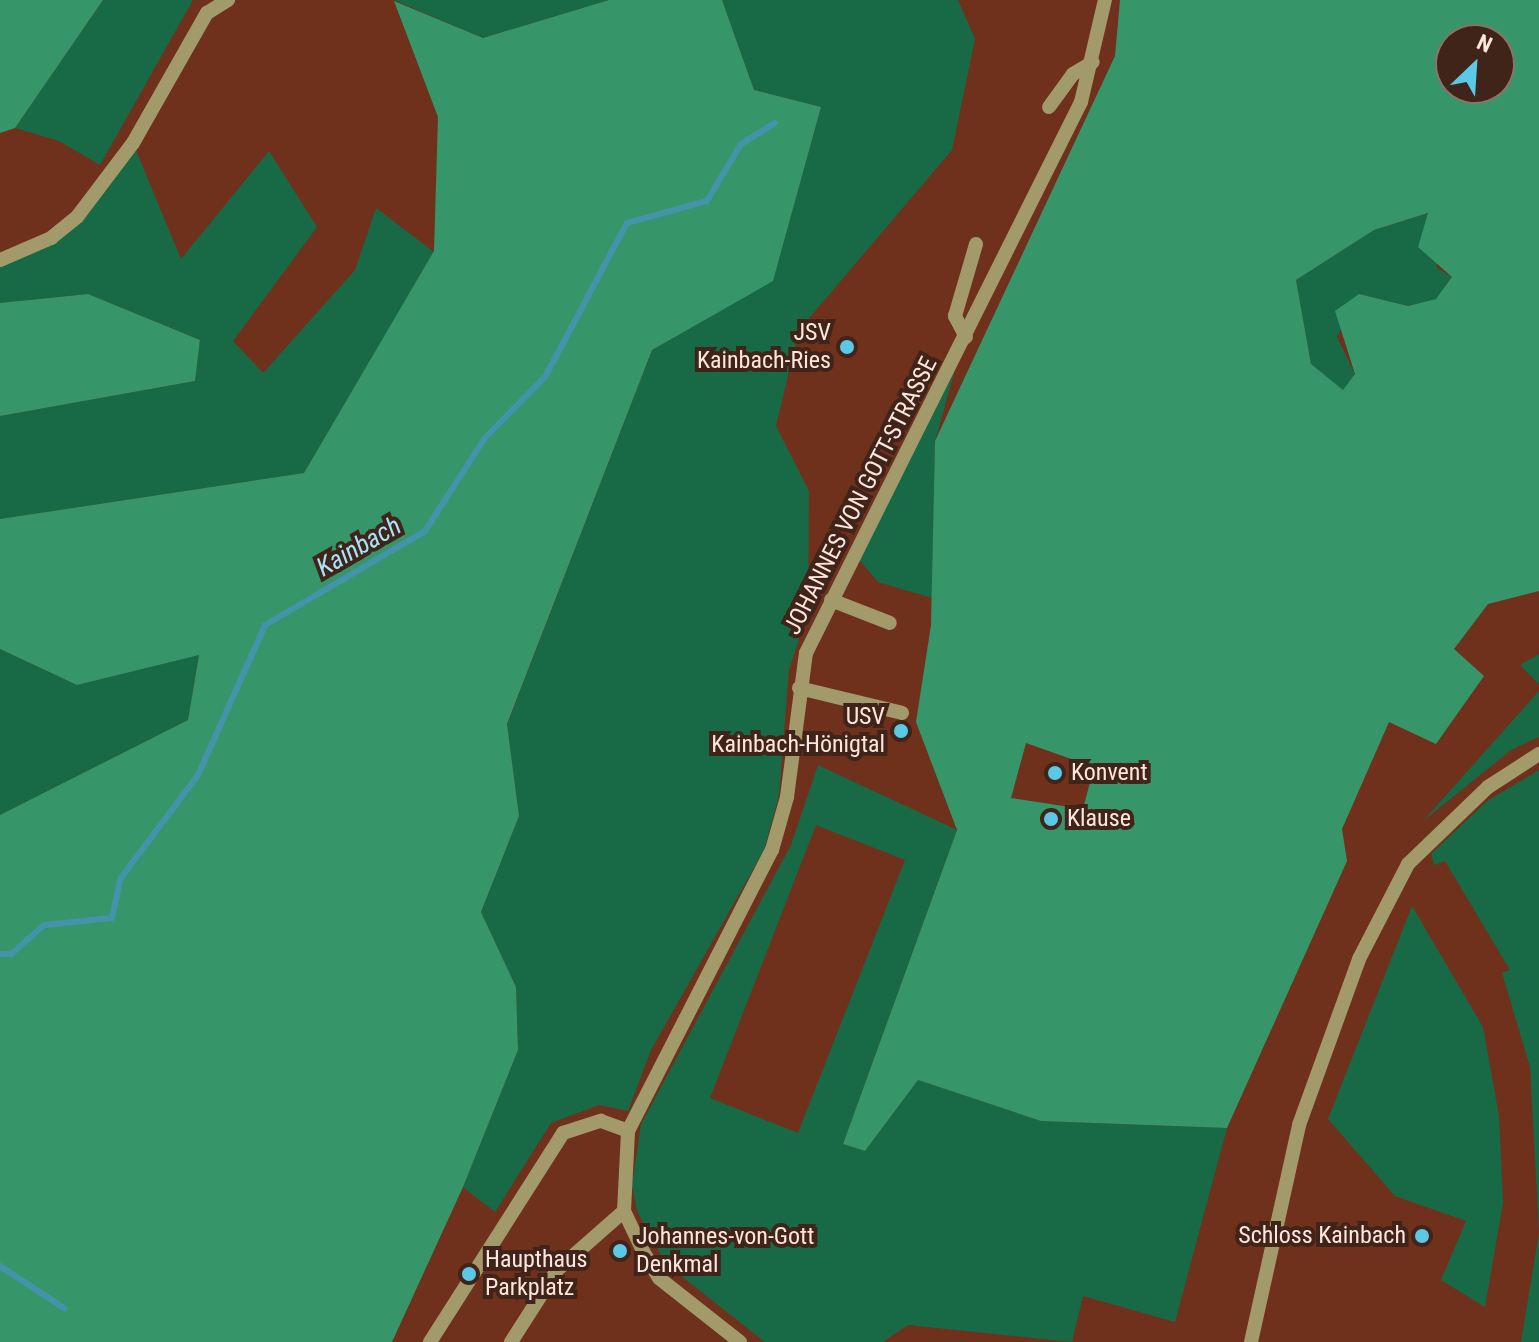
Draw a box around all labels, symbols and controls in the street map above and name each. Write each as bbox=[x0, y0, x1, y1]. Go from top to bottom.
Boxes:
north arrow bbox=[1435, 24, 1515, 104]
text: N bbox=[1473, 29, 1496, 58]
place label: JSV Kainbach-Ries bbox=[697, 319, 831, 375]
marker: JSV Kainbach-Ries bbox=[838, 338, 856, 356]
street label: JOHANNES VON GOTT-STRASSE bbox=[778, 352, 944, 640]
water label: Kainbach bbox=[311, 510, 407, 584]
place label: USV Kainbach-Hönigtal bbox=[711, 703, 885, 759]
marker: USV Kainbach-Hönigtal bbox=[892, 722, 910, 740]
place label: Konvent bbox=[1071, 759, 1148, 787]
marker: Konvent bbox=[1046, 764, 1064, 782]
place label: Klause bbox=[1067, 805, 1131, 833]
marker: Klause bbox=[1042, 810, 1060, 828]
place label: Schloss Kainbach bbox=[1238, 1222, 1406, 1250]
place label: Johannes-von-Gott Denkmal bbox=[636, 1223, 814, 1279]
marker: Schloss Kainbach bbox=[1413, 1227, 1431, 1245]
marker: Johannes-von-Gott Denkmal bbox=[611, 1242, 629, 1260]
place label: Haupthaus Parkplatz bbox=[485, 1246, 588, 1302]
marker: Haupthaus Parkplatz bbox=[460, 1265, 478, 1283]

